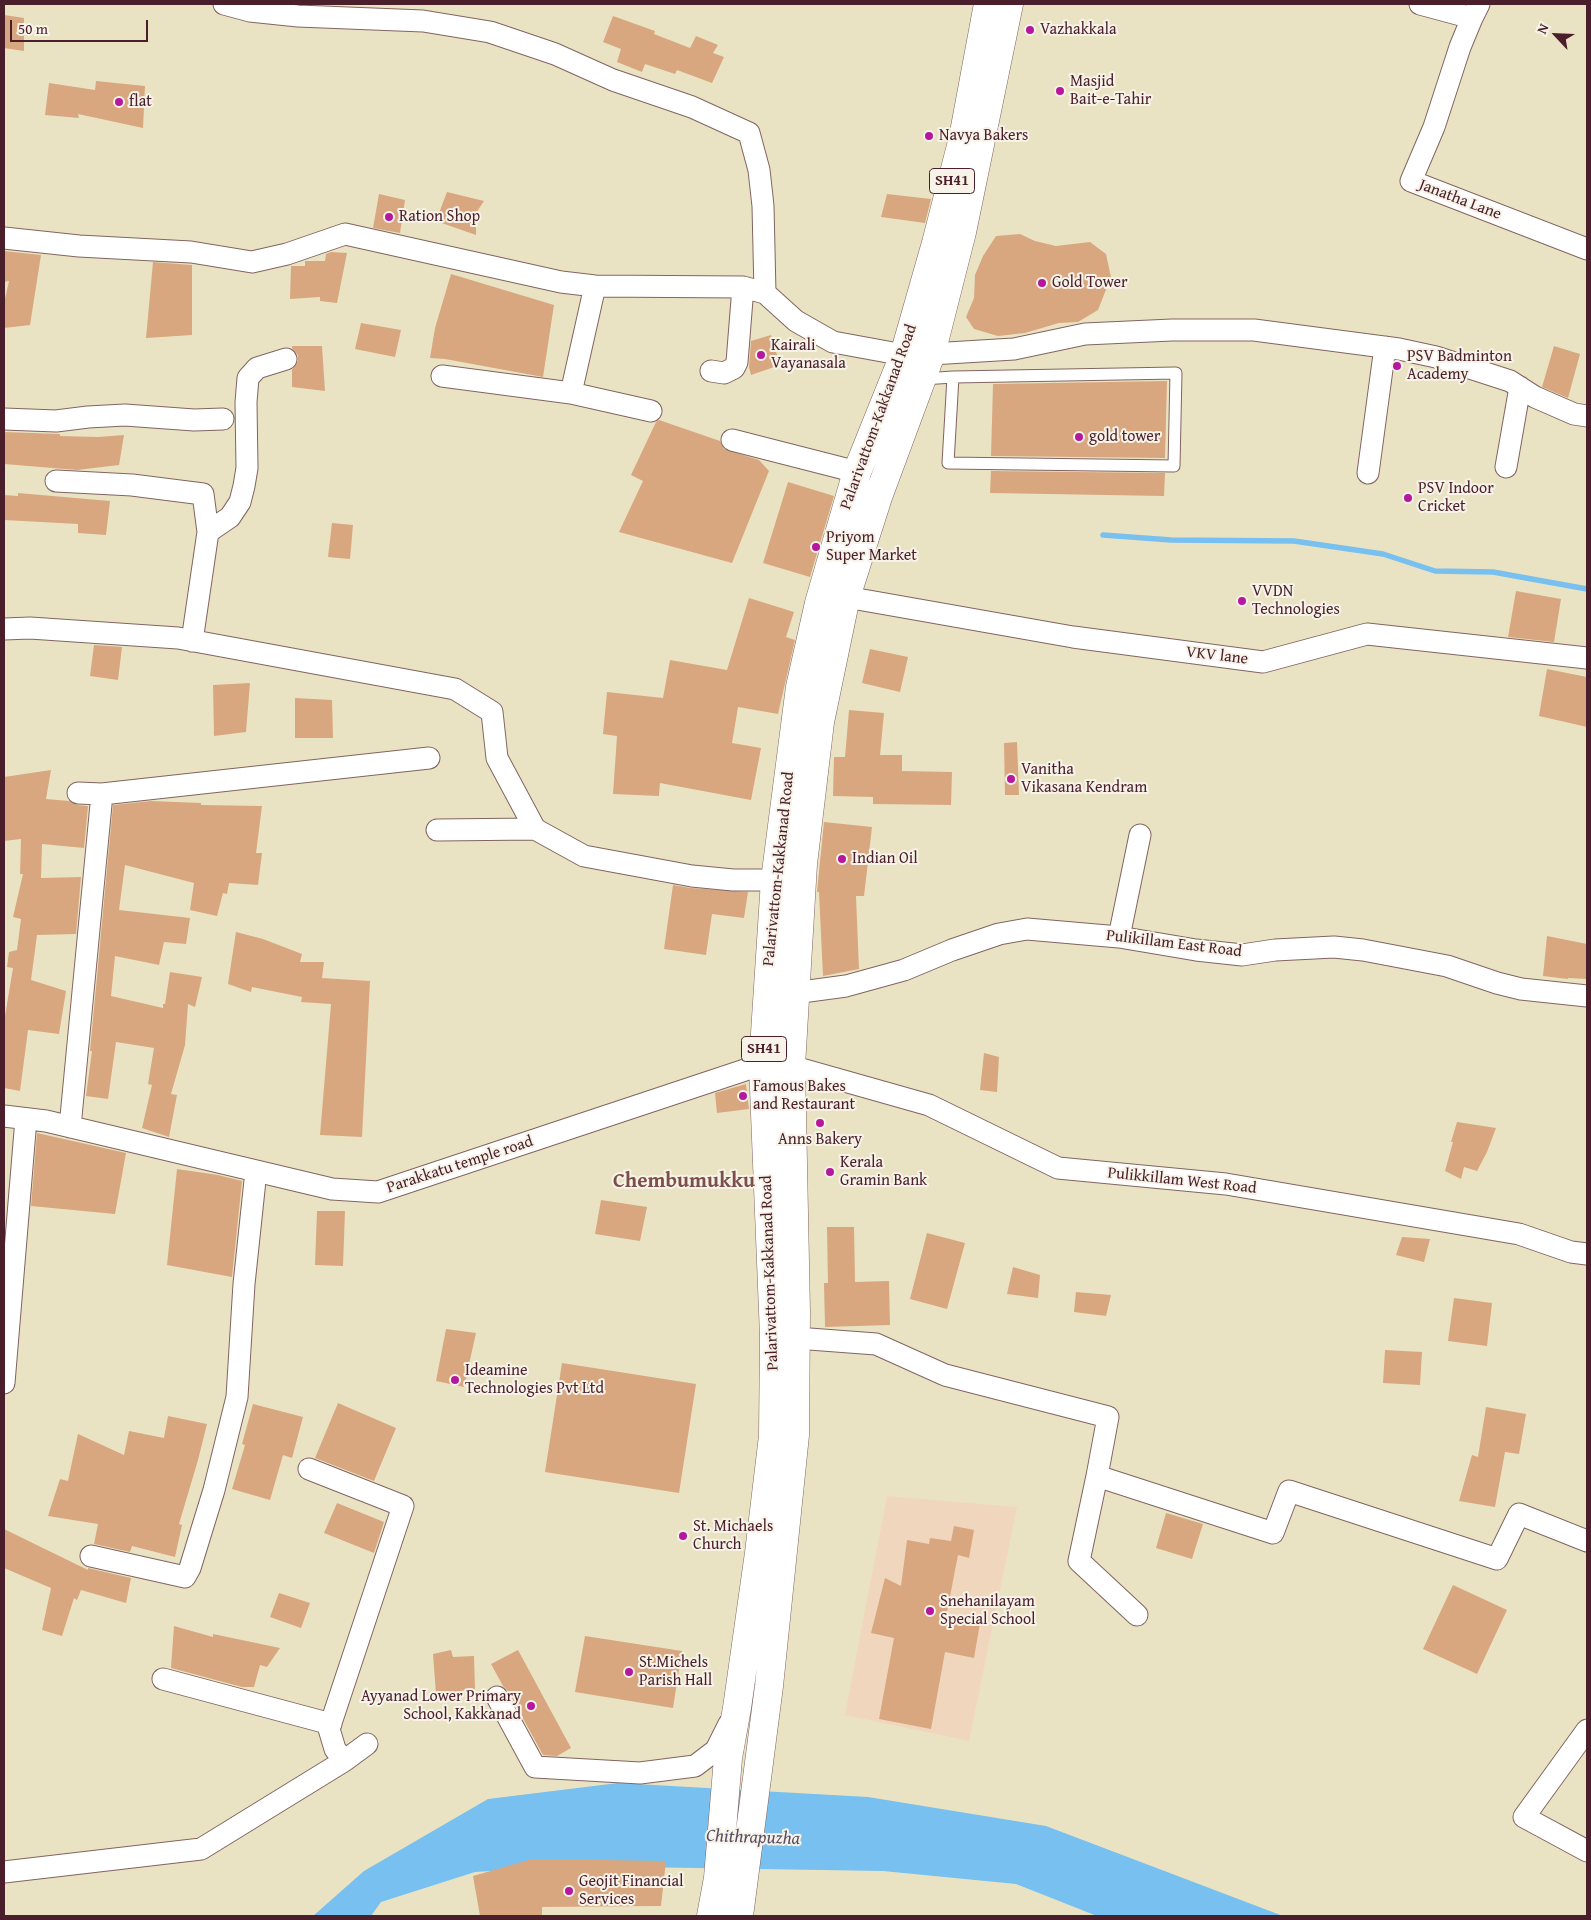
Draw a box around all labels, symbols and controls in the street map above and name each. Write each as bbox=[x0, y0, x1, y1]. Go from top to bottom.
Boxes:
scale bar bbox=[12, 10, 150, 42]
north arrow bbox=[1531, 10, 1581, 60]
text: 50 m bbox=[18, 18, 48, 39]
place label: Vazhakkala bbox=[1040, 20, 1117, 40]
text: N bbox=[1531, 20, 1553, 37]
marker: Vazhakkala bbox=[1024, 24, 1036, 36]
place label: Masjid Bait-e-Tahir bbox=[1070, 72, 1151, 110]
marker: Masjid Bait-e-Tahir bbox=[1054, 85, 1066, 97]
place label: flat bbox=[129, 92, 152, 112]
marker: flat bbox=[113, 96, 125, 108]
place label: Navya Bakers bbox=[939, 126, 1028, 146]
marker: Navya Bakers bbox=[923, 130, 935, 142]
road number: SH41 bbox=[930, 168, 974, 194]
street label: Janatha Lane bbox=[1416, 175, 1504, 225]
place label: Ration Shop bbox=[399, 207, 480, 227]
marker: Ration Shop bbox=[383, 211, 395, 223]
place label: Gold Tower bbox=[1052, 273, 1128, 293]
marker: Gold Tower bbox=[1036, 277, 1048, 289]
street label: Palarivattom-Kakkanad Road bbox=[837, 322, 921, 512]
place label: Kairali Vayanasala bbox=[771, 336, 846, 374]
place label: PSV Badminton Academy bbox=[1407, 347, 1512, 385]
marker: Kairali Vayanasala bbox=[755, 349, 767, 361]
marker: PSV Badminton Academy bbox=[1391, 360, 1403, 372]
place label: gold tower bbox=[1089, 427, 1160, 447]
marker: gold tower bbox=[1073, 431, 1085, 443]
place label: PSV Indoor Cricket bbox=[1418, 479, 1494, 517]
marker: PSV Indoor Cricket bbox=[1402, 492, 1414, 504]
place label: Priyom Super Market bbox=[826, 528, 917, 566]
marker: Priyom Super Market bbox=[810, 541, 822, 553]
place label: VVDN Technologies bbox=[1252, 582, 1340, 620]
marker: VVDN Technologies bbox=[1236, 595, 1248, 607]
street label: VKV lane bbox=[1185, 643, 1249, 669]
place label: Vanitha Vikasana Kendram bbox=[1021, 760, 1147, 798]
street label: Palarivattom-Kakkanad Road bbox=[759, 771, 799, 967]
marker: Vanitha Vikasana Kendram bbox=[1005, 773, 1017, 785]
place label: Indian Oil bbox=[852, 849, 918, 869]
marker: Indian Oil bbox=[836, 853, 848, 865]
street label: Pulikillam East Road bbox=[1105, 926, 1243, 962]
road number: SH41 bbox=[742, 1036, 786, 1062]
place label: Famous Bakes and Restaurant bbox=[753, 1077, 855, 1115]
marker: Famous Bakes and Restaurant bbox=[737, 1090, 749, 1102]
marker: Anns Bakery bbox=[814, 1117, 826, 1129]
place label: Anns Bakery bbox=[778, 1130, 862, 1150]
street label: Parakkatu temple road bbox=[384, 1132, 536, 1198]
place label: Kerala Gramin Bank bbox=[840, 1153, 927, 1191]
street label: Pulikkillam West Road bbox=[1107, 1164, 1257, 1198]
marker: Kerala Gramin Bank bbox=[824, 1166, 836, 1178]
district label: Chembumukku bbox=[613, 1169, 755, 1195]
street label: Palarivattom-Kakkanad Road bbox=[757, 1175, 783, 1371]
place label: Ideamine Technologies Pvt Ltd bbox=[465, 1361, 604, 1399]
marker: Ideamine Technologies Pvt Ltd bbox=[449, 1374, 461, 1386]
place label: St. Michaels Church bbox=[693, 1517, 773, 1555]
marker: St. Michaels Church bbox=[677, 1530, 689, 1542]
place label: Snehanilayam Special School bbox=[940, 1592, 1036, 1630]
marker: Snehanilayam Special School bbox=[924, 1605, 936, 1617]
place label: St.Michels Parish Hall bbox=[639, 1653, 712, 1691]
marker: St.Michels Parish Hall bbox=[623, 1666, 635, 1678]
place label: Ayyanad Lower Primary School, Kakkanad bbox=[361, 1687, 521, 1725]
marker: Ayyanad Lower Primary School, Kakkanad bbox=[525, 1700, 537, 1712]
water label: Chithrapuzha bbox=[706, 1826, 800, 1850]
place label: Geojit Financial Services bbox=[579, 1872, 684, 1910]
marker: Geojit Financial Services bbox=[563, 1885, 575, 1897]

